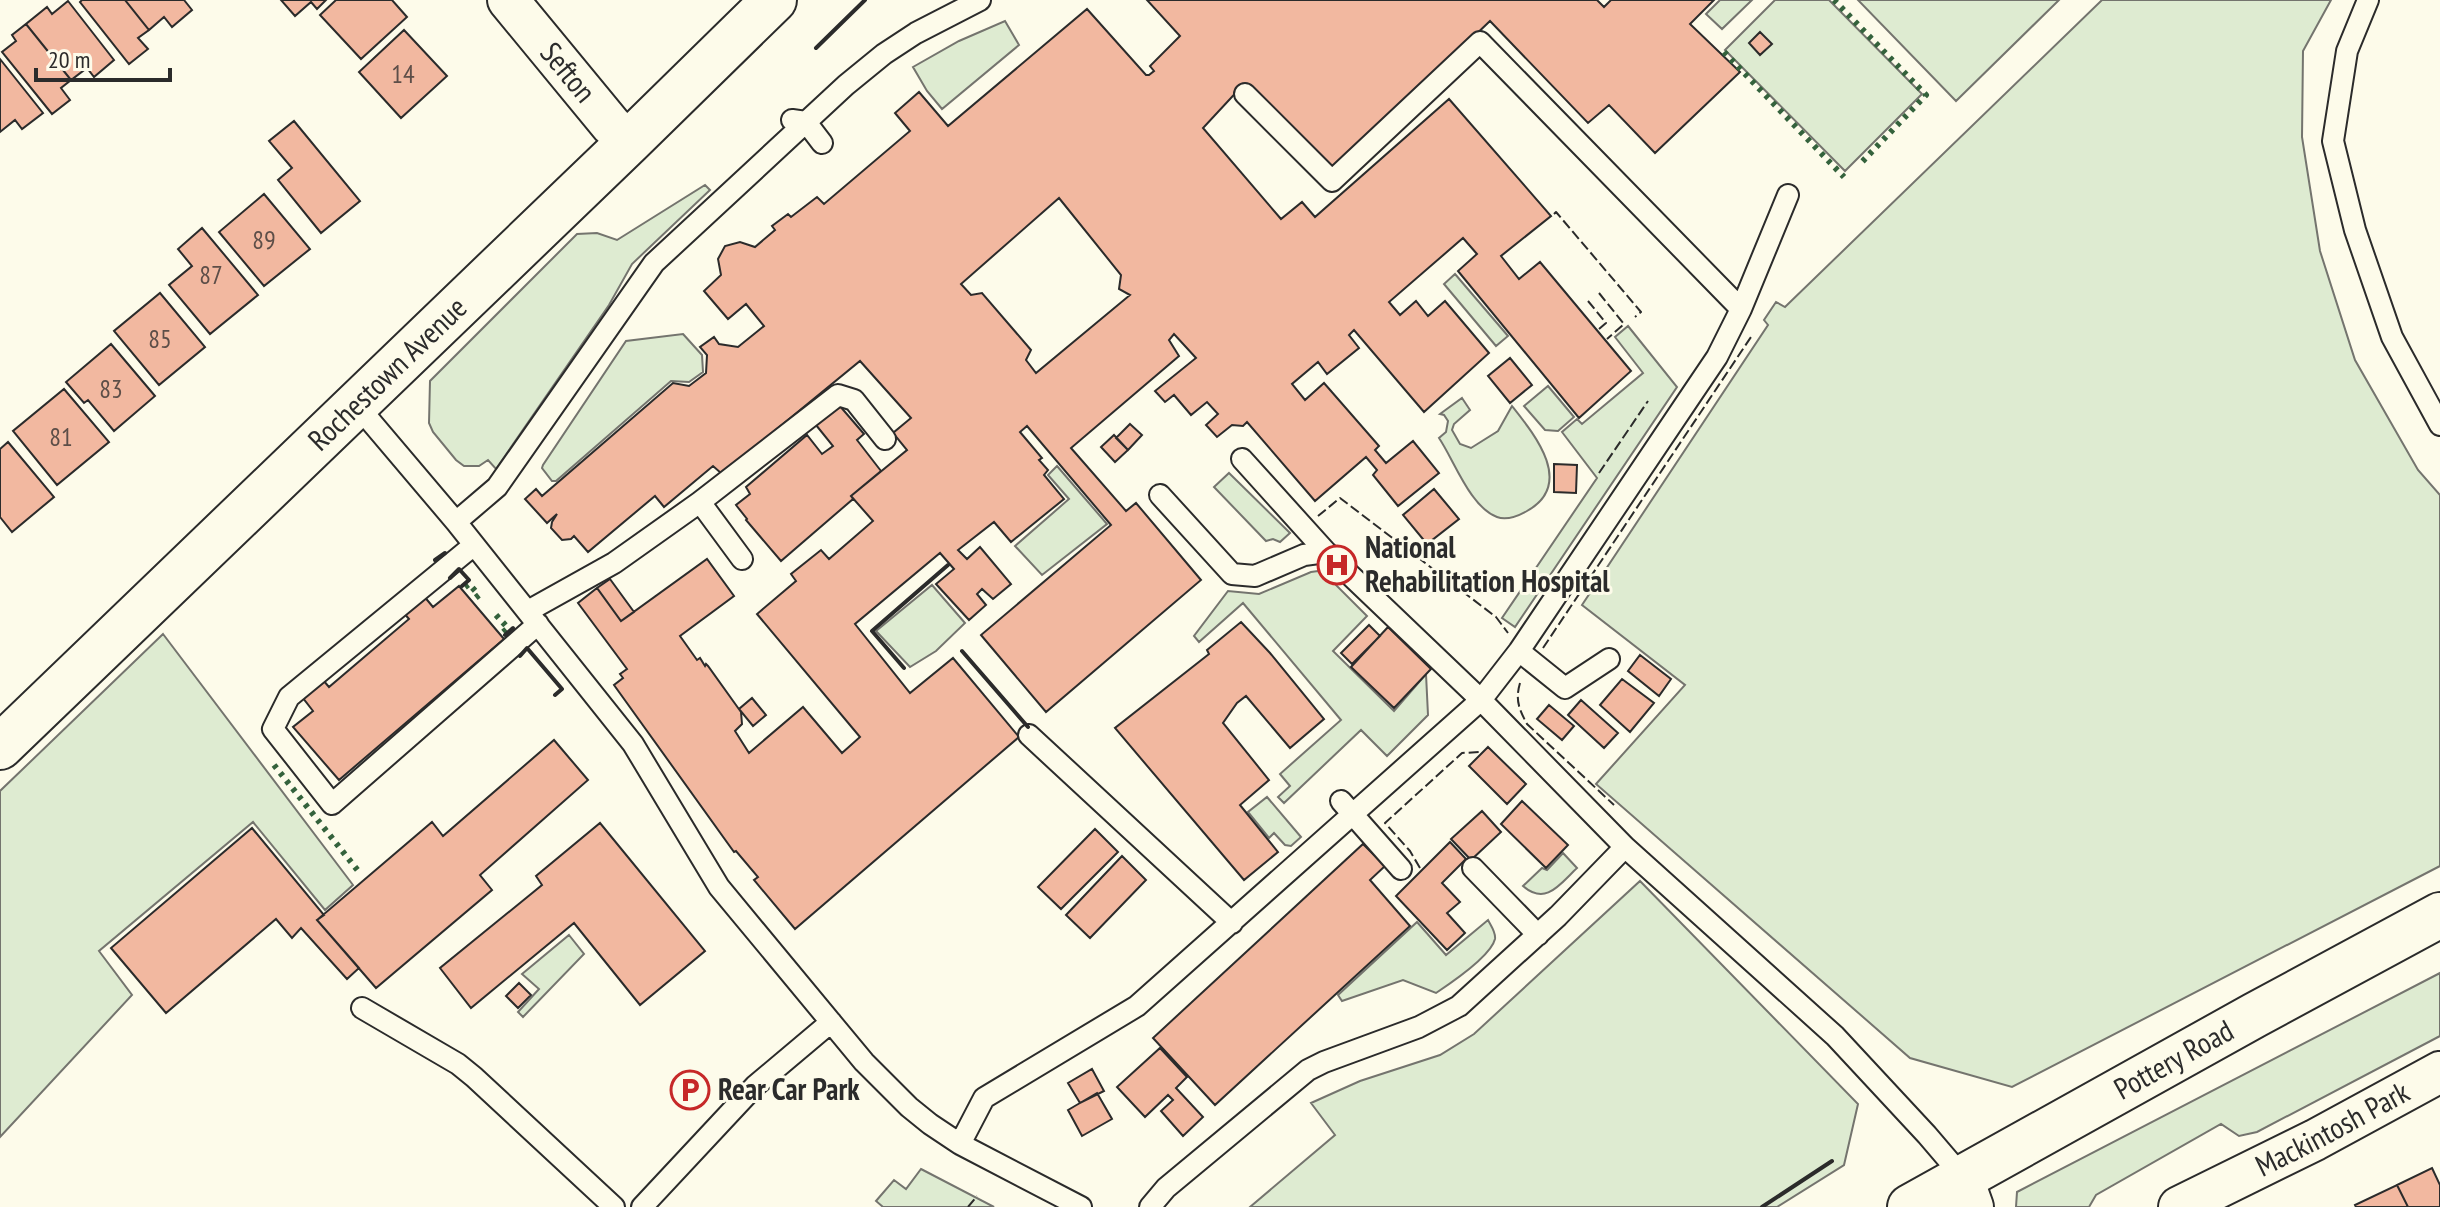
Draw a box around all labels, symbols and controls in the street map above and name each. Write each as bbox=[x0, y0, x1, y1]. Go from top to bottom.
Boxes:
scale bar bbox=[36, 32, 170, 82]
street label: Sefton bbox=[533, 33, 605, 110]
text: 20 m bbox=[48, 44, 90, 75]
house number: 14 bbox=[391, 57, 415, 90]
house number: 89 bbox=[252, 223, 276, 256]
house number: 87 bbox=[199, 258, 223, 291]
street label: Rochestown Avenue bbox=[299, 288, 474, 458]
house number: 85 bbox=[148, 322, 172, 355]
house number: 83 bbox=[99, 372, 123, 405]
house number: 81 bbox=[49, 420, 73, 453]
place label: National Rehabilitation Hospital bbox=[1365, 527, 1610, 600]
hospital icon: National Rehabilitation Hospital bbox=[1316, 544, 1358, 586]
street label: Pottery Road bbox=[2107, 1010, 2240, 1108]
parking icon: Rear Car Park bbox=[669, 1069, 711, 1111]
place label: Rear Car Park bbox=[718, 1069, 860, 1108]
street label: Mackintosh Park bbox=[2248, 1071, 2416, 1184]

